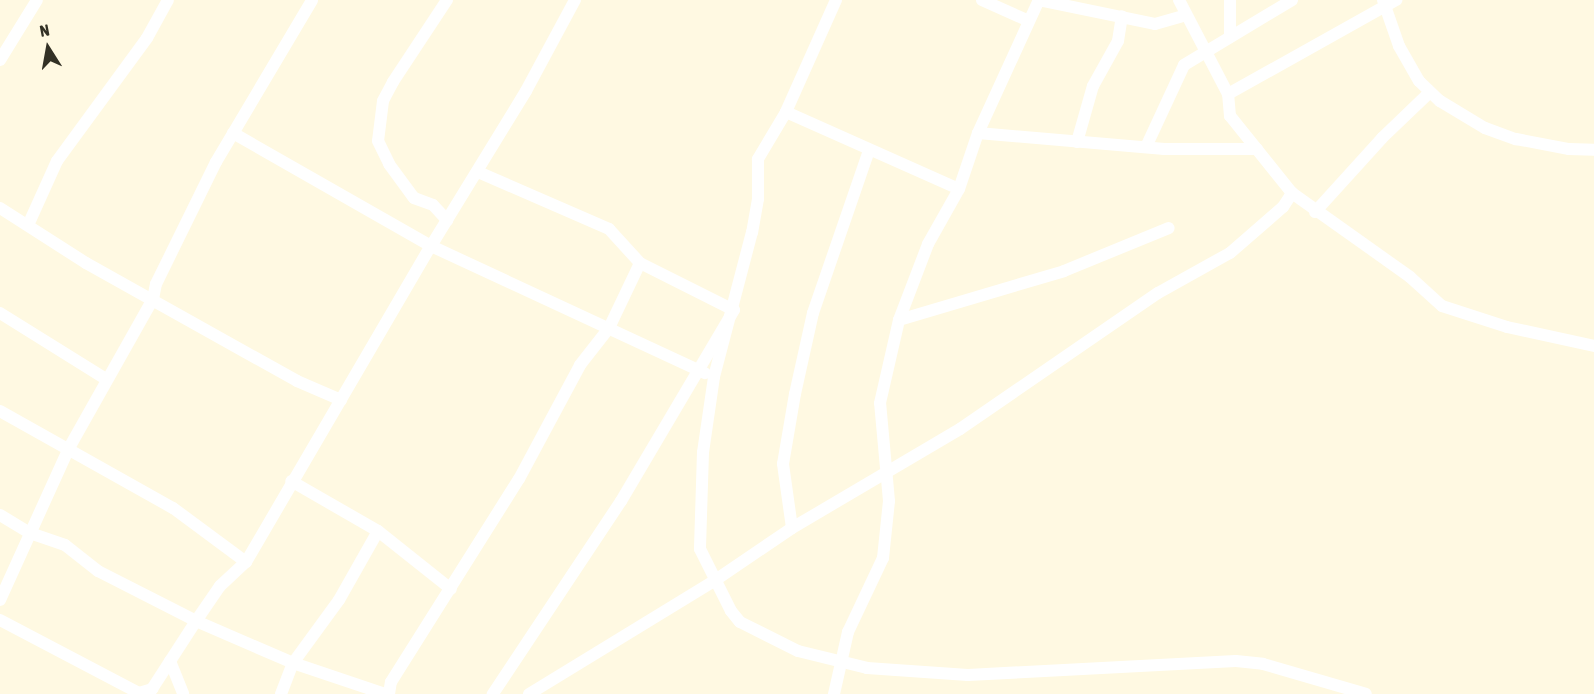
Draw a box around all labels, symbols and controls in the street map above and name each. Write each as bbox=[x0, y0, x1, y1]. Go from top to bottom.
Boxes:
north arrow bbox=[18, 18, 78, 78]
text: N bbox=[38, 21, 51, 40]

